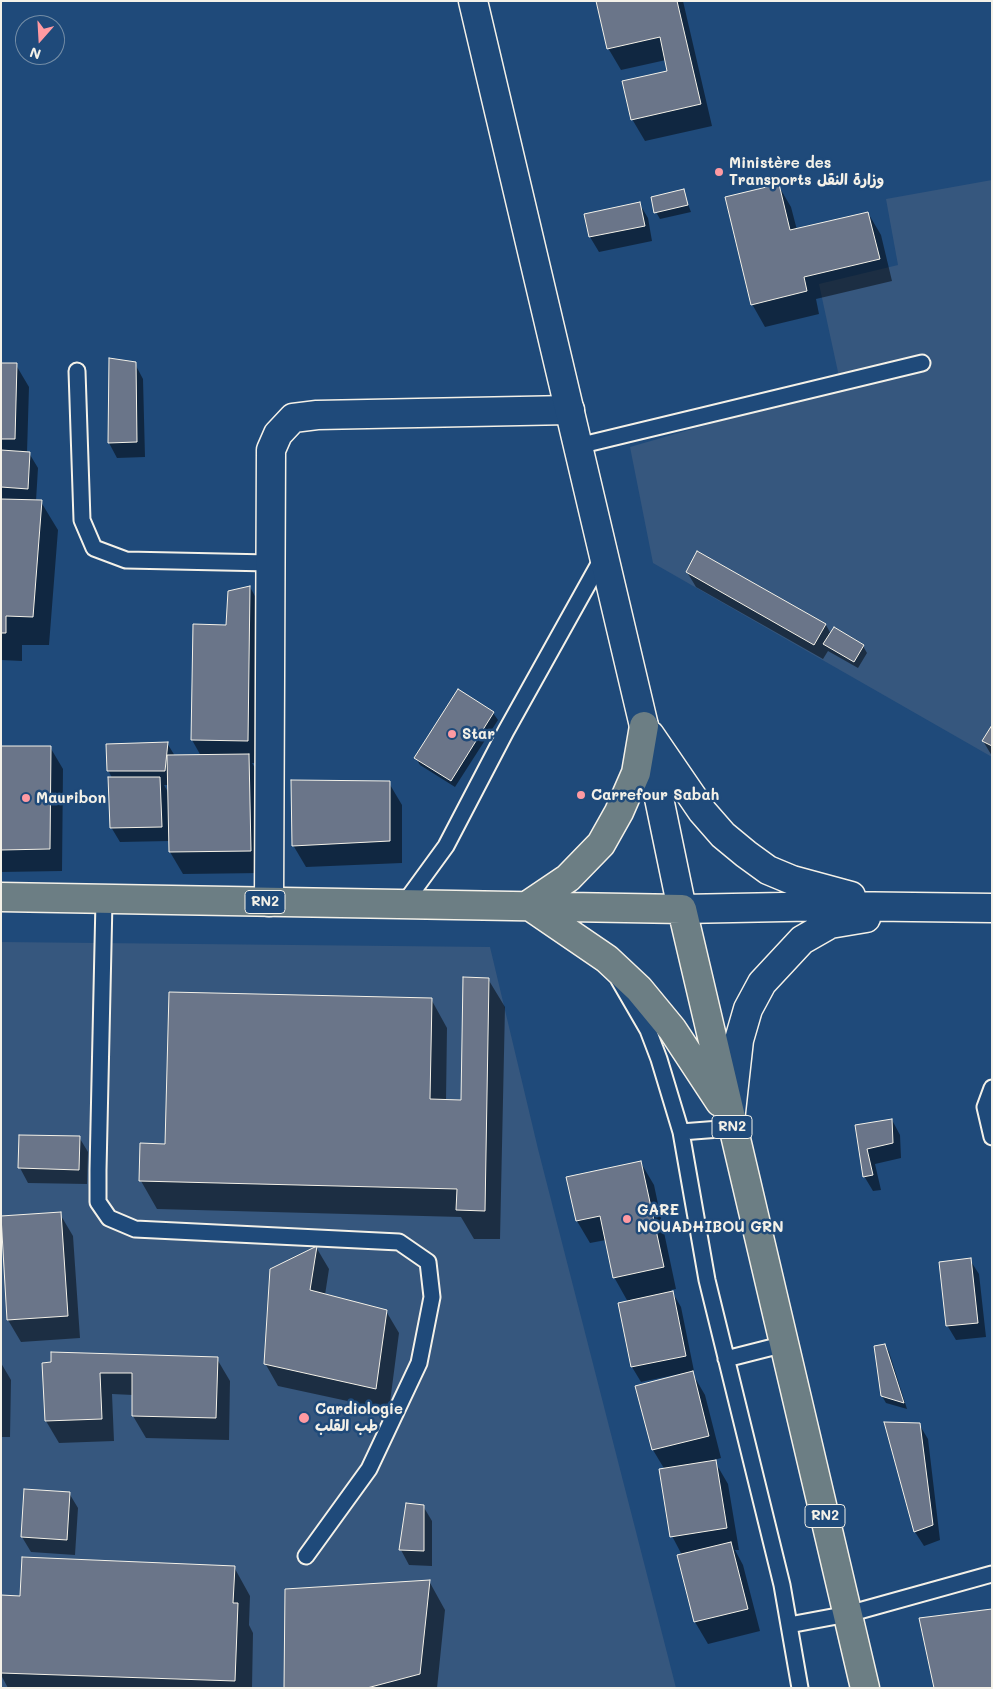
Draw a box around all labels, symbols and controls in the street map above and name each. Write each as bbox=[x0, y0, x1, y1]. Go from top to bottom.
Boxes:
north arrow bbox=[15, 15, 65, 65]
text: N bbox=[27, 43, 43, 64]
place label: Ministère des Transports وزارة النقل bbox=[729, 154, 884, 189]
marker: Ministère des Transports وزارة النقل bbox=[713, 166, 725, 178]
place label: Star bbox=[462, 725, 495, 743]
marker: Star bbox=[446, 728, 458, 740]
place label: Carrefour Sabah bbox=[591, 786, 719, 804]
place label: Mauribon bbox=[36, 789, 106, 807]
marker: Carrefour Sabah bbox=[575, 789, 587, 801]
marker: Mauribon bbox=[20, 792, 32, 804]
road number: RN2 bbox=[245, 890, 285, 914]
road number: RN2 bbox=[712, 1116, 752, 1138]
place label: GARE NOUADHIBOU GRN bbox=[637, 1201, 784, 1236]
marker: GARE NOUADHIBOU GRN bbox=[621, 1213, 633, 1225]
place label: Cardiologie طب القلب bbox=[315, 1400, 403, 1435]
marker: Cardiologie طب القلب bbox=[297, 1411, 311, 1425]
road number: RN2 bbox=[805, 1504, 845, 1528]

